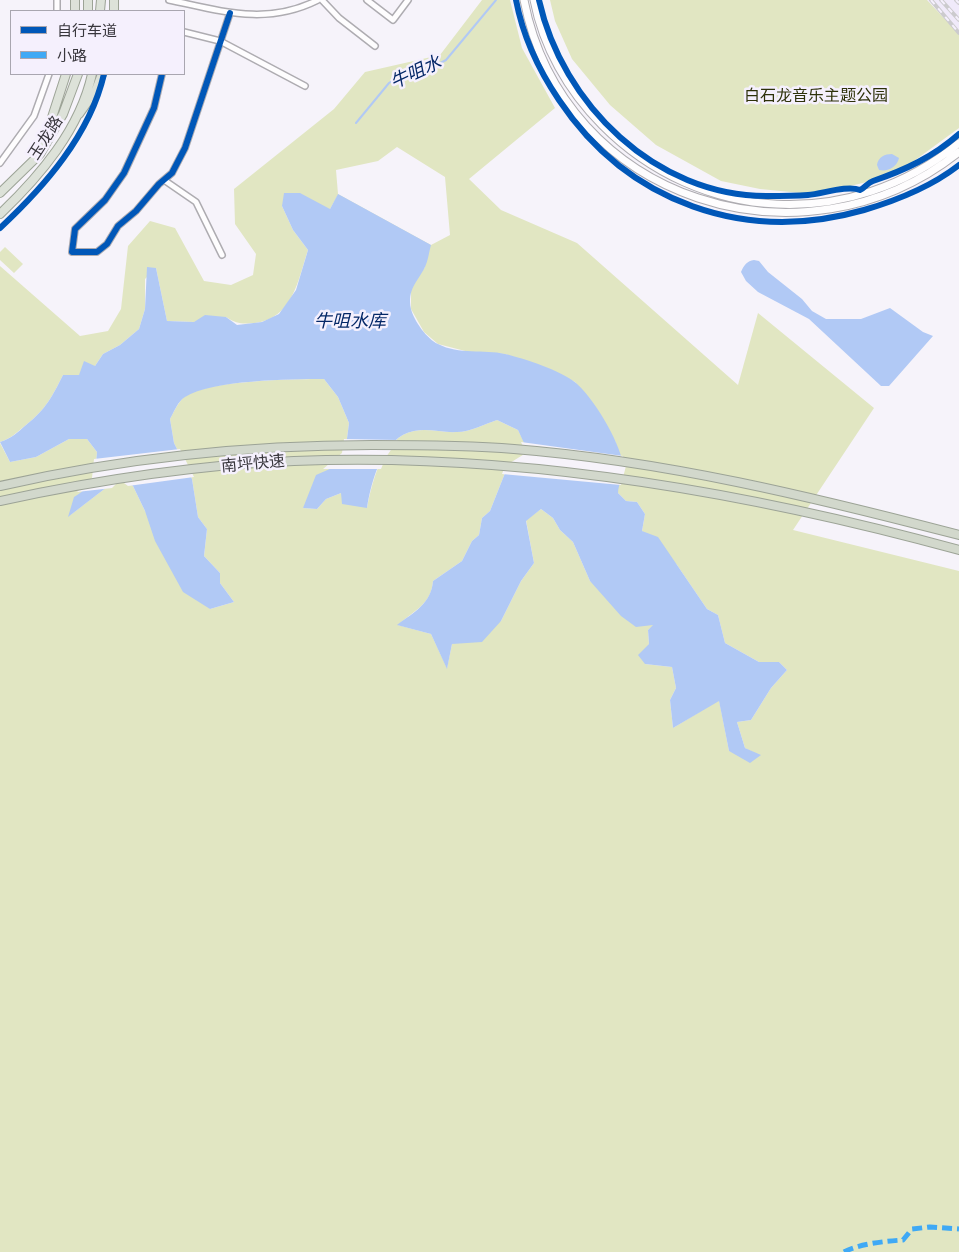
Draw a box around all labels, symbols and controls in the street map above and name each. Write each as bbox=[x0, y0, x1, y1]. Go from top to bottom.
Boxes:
legend bbox=[10, 10, 185, 75]
text: 自行车道 bbox=[57, 21, 117, 40]
text: 小路 bbox=[57, 46, 87, 65]
water label: 牛咀水 bbox=[387, 52, 445, 94]
park label: 白石龙音乐主题公园 bbox=[744, 86, 888, 106]
street label: 玉龙路 bbox=[25, 113, 67, 163]
water label: 牛咀水库 bbox=[314, 311, 386, 333]
street label: 南坪快速 bbox=[220, 452, 286, 476]

